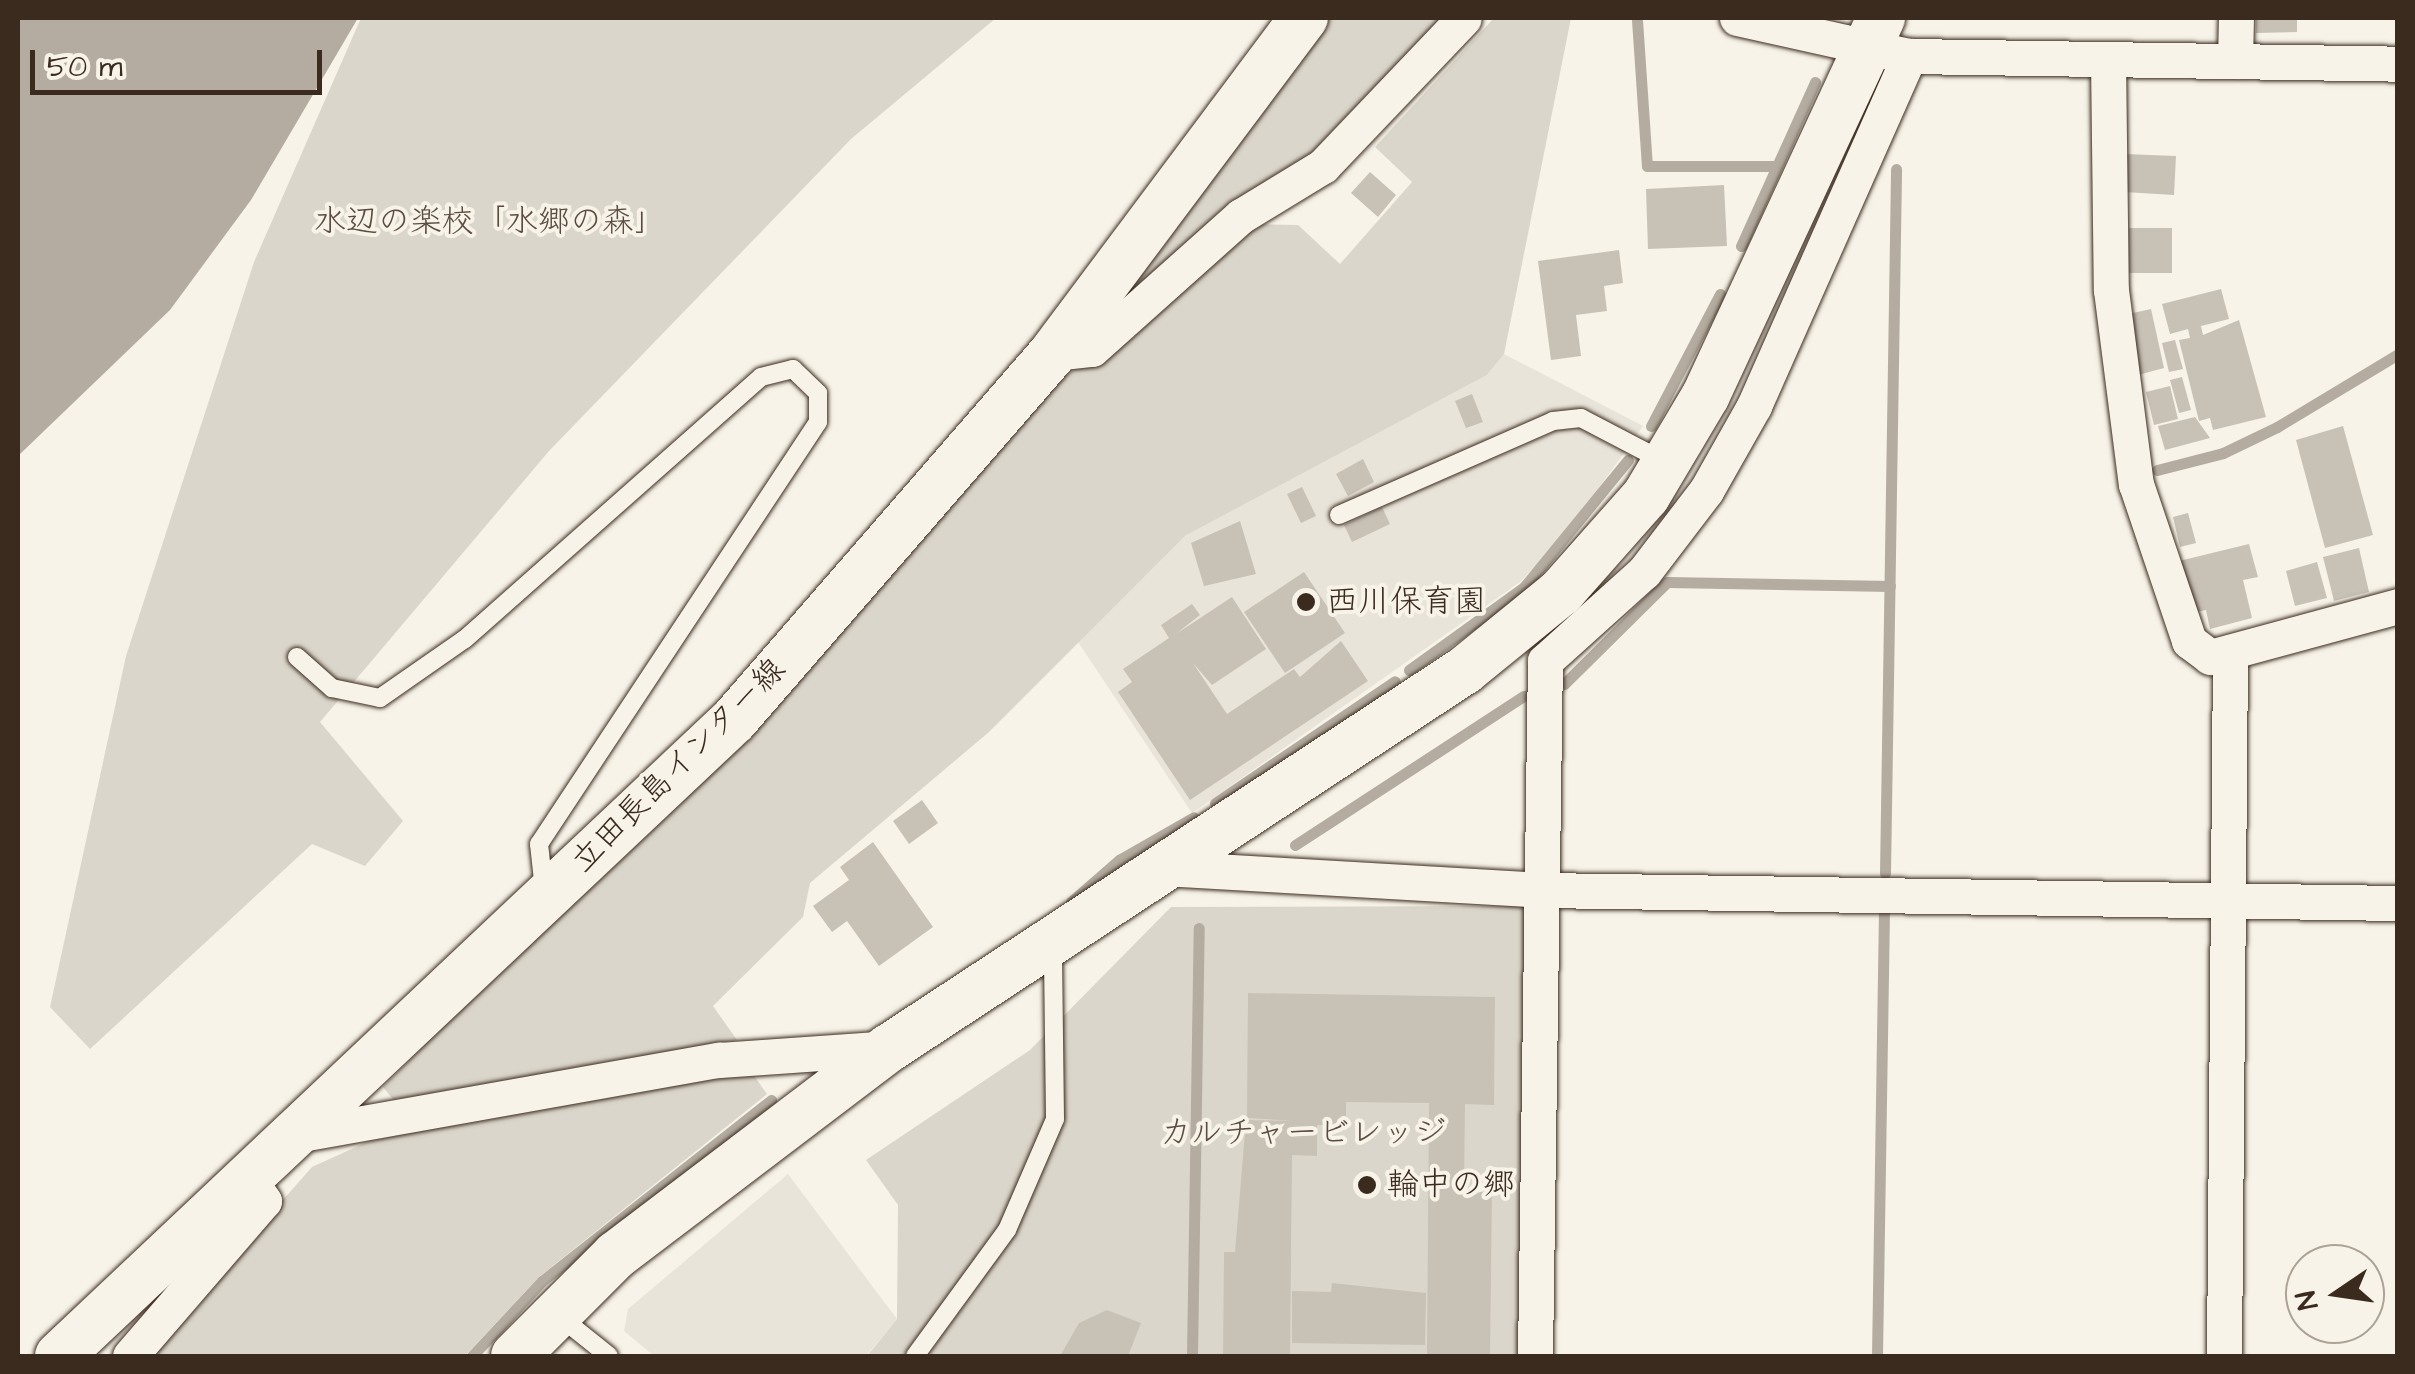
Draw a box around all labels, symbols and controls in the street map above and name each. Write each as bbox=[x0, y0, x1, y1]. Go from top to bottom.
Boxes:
scale bar bbox=[35, 30, 328, 92]
text: 50 m bbox=[47, 46, 123, 88]
park label: 水辺の楽校「水郷の森」 bbox=[314, 203, 666, 241]
place label: 西川保育園 bbox=[1326, 583, 1486, 621]
marker: 西川保育園 bbox=[1295, 591, 1317, 613]
street label: 立田長島インター線 bbox=[564, 651, 794, 881]
park label: カルチャービレッジ bbox=[1159, 1114, 1447, 1152]
place label: 輪中の郷 bbox=[1387, 1166, 1515, 1204]
marker: 輪中の郷 bbox=[1356, 1174, 1378, 1196]
north arrow bbox=[2285, 1244, 2385, 1344]
text: N bbox=[2286, 1287, 2328, 1313]

